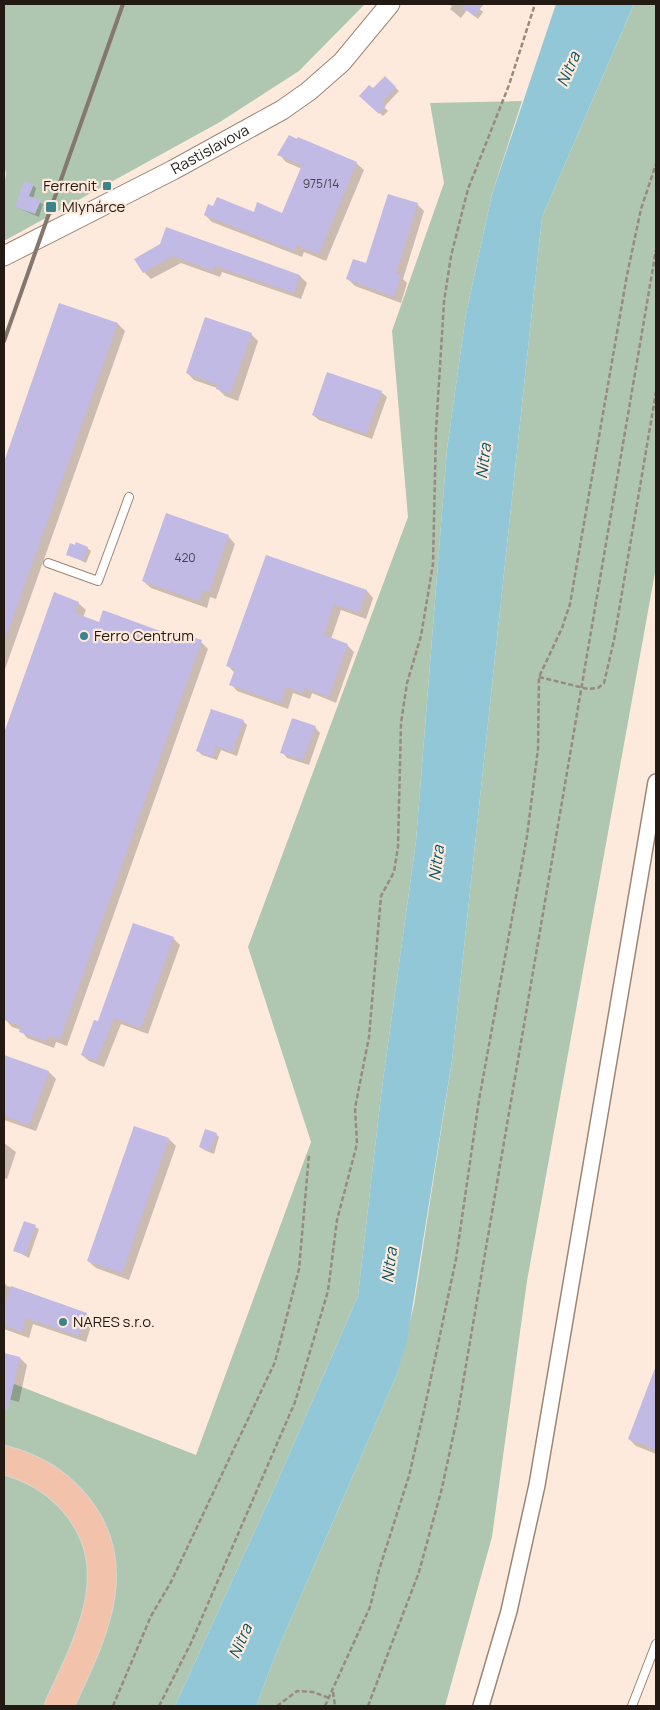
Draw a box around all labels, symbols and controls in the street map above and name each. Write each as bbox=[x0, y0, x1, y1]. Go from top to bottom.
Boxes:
water label: Nitra bbox=[551, 47, 585, 90]
street label: Rastislavova bbox=[167, 119, 253, 179]
place label: Ferrenit bbox=[43, 175, 97, 196]
house number: 975/14 bbox=[303, 175, 339, 192]
marker: Ferrenit bbox=[101, 180, 113, 192]
place label: Mlynárce bbox=[62, 196, 126, 217]
marker: Mlynárce bbox=[44, 200, 58, 214]
water label: Nitra bbox=[470, 441, 496, 480]
house number: 420 bbox=[174, 549, 196, 566]
place label: Ferro Centrum bbox=[94, 625, 194, 646]
marker: Ferro Centrum bbox=[78, 630, 90, 642]
water label: Nitra bbox=[423, 843, 449, 882]
water label: Nitra bbox=[376, 1245, 402, 1284]
place label: NARES s.r.o. bbox=[73, 1311, 155, 1332]
marker: NARES s.r.o. bbox=[57, 1316, 69, 1328]
water label: Nitra bbox=[223, 1619, 257, 1662]

